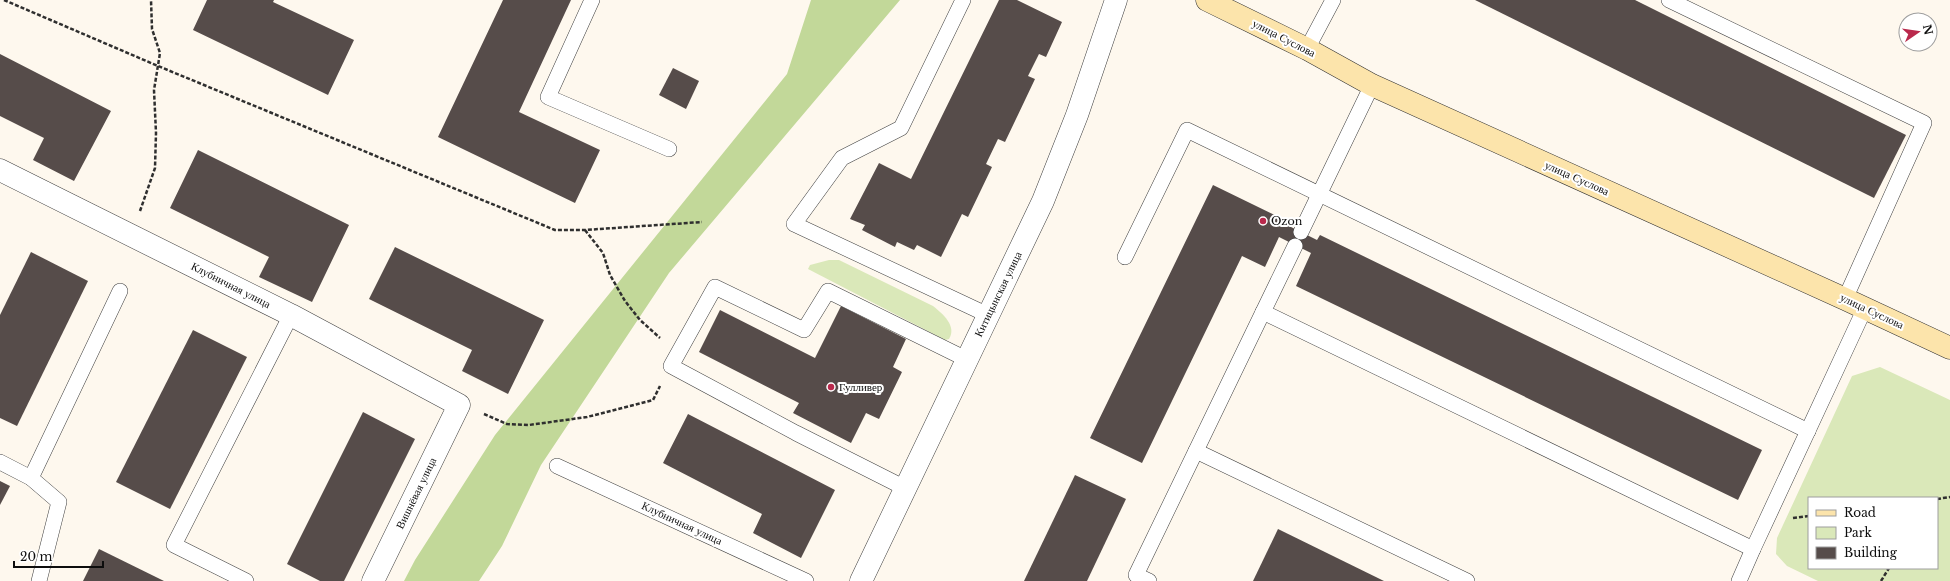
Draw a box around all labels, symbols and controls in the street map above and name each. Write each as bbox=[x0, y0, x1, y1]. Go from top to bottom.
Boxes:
north arrow bbox=[1898, 12, 1938, 52]
street label: улица Суслова bbox=[1250, 16, 1318, 60]
text: N bbox=[1920, 23, 1936, 37]
street label: улица Суслова bbox=[1543, 158, 1611, 198]
place label: Ozon bbox=[1271, 214, 1303, 228]
marker: Ozon bbox=[1258, 216, 1268, 226]
street label: Китицынская улица bbox=[971, 249, 1025, 339]
street label: Клубничная улица bbox=[189, 259, 273, 311]
street label: улица Суслова bbox=[1838, 290, 1906, 332]
place label: Гулливер bbox=[839, 380, 883, 394]
marker: Гулливер bbox=[826, 382, 836, 392]
street label: Вишнёвая улица bbox=[393, 455, 439, 531]
legend bbox=[1808, 497, 1938, 569]
street label: Клубничная улица bbox=[640, 498, 725, 548]
text: Road bbox=[1844, 505, 1876, 520]
text: Park bbox=[1844, 525, 1872, 540]
scale bar bbox=[14, 543, 103, 569]
text: Building bbox=[1844, 545, 1898, 560]
text: 20 m bbox=[20, 549, 52, 564]

